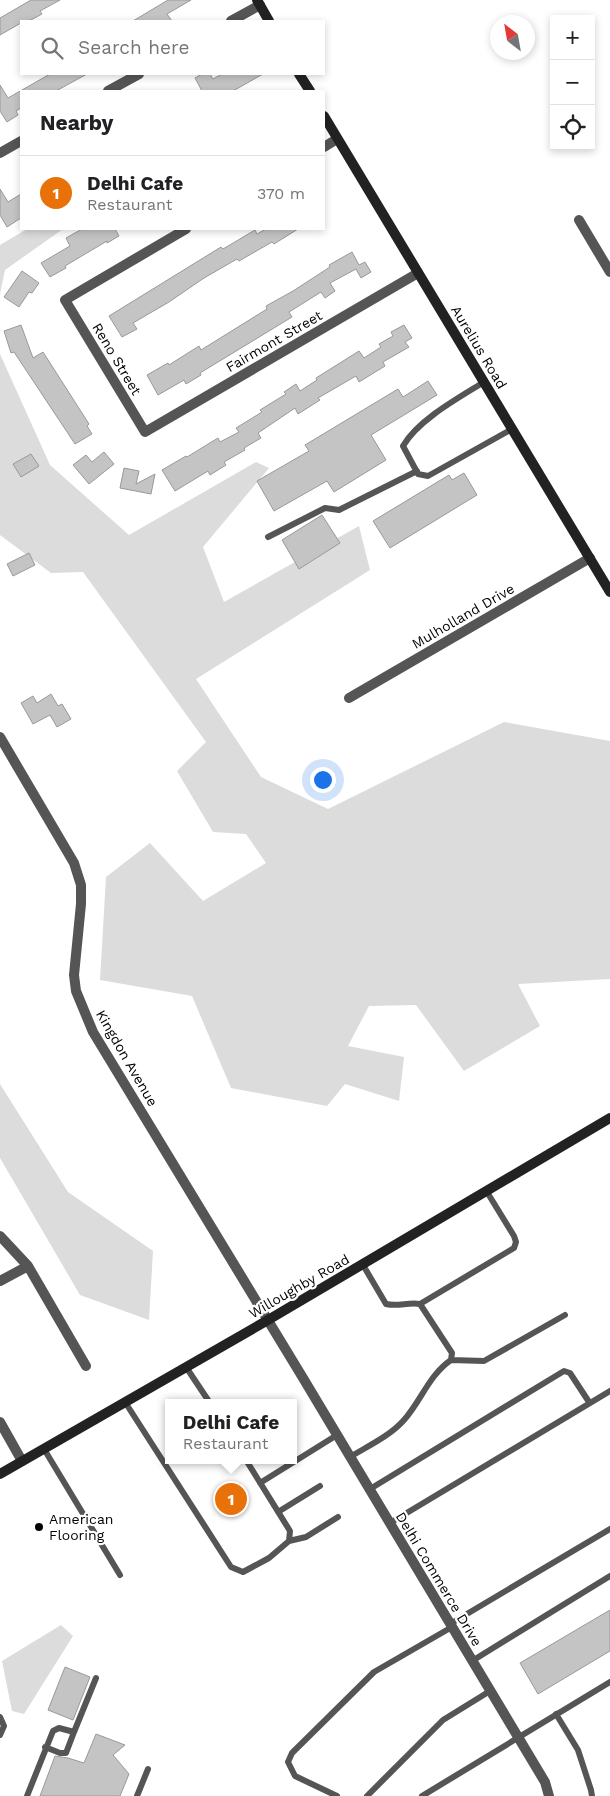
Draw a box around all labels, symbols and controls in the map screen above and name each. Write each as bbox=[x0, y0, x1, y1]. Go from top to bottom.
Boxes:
north arrow bbox=[490, 15, 535, 60]
map controls bbox=[550, 15, 595, 150]
button: + bbox=[550, 15, 595, 60]
search box bbox=[20, 20, 325, 75]
icon: search bbox=[38, 34, 66, 62]
text: Search here bbox=[78, 36, 189, 59]
button: − bbox=[550, 60, 595, 105]
button: locate bbox=[550, 105, 595, 150]
text: Nearby bbox=[40, 110, 113, 135]
text: Delhi Cafe bbox=[87, 172, 183, 195]
text: 1 bbox=[53, 184, 59, 203]
text: 370 m bbox=[257, 184, 305, 203]
text: Restaurant bbox=[87, 195, 173, 214]
street label: Aurelius Road bbox=[448, 302, 510, 392]
street label: Fairmont Street bbox=[223, 307, 325, 375]
street label: Reno Street bbox=[89, 320, 145, 398]
street label: Mulholland Drive bbox=[409, 580, 517, 652]
your location bbox=[310, 767, 336, 793]
street label: Kingdon Avenue bbox=[93, 1007, 161, 1109]
street label: Willoughby Road bbox=[246, 1251, 352, 1321]
popup bbox=[165, 1399, 297, 1464]
text: Delhi Cafe bbox=[183, 1411, 279, 1434]
text: Restaurant bbox=[183, 1434, 268, 1453]
pin: 1 bbox=[215, 1480, 247, 1518]
street label: Delhi Commerce Drive bbox=[393, 1509, 485, 1649]
place label: American Flooring bbox=[49, 1511, 114, 1543]
marker: American Flooring bbox=[33, 1521, 45, 1533]

